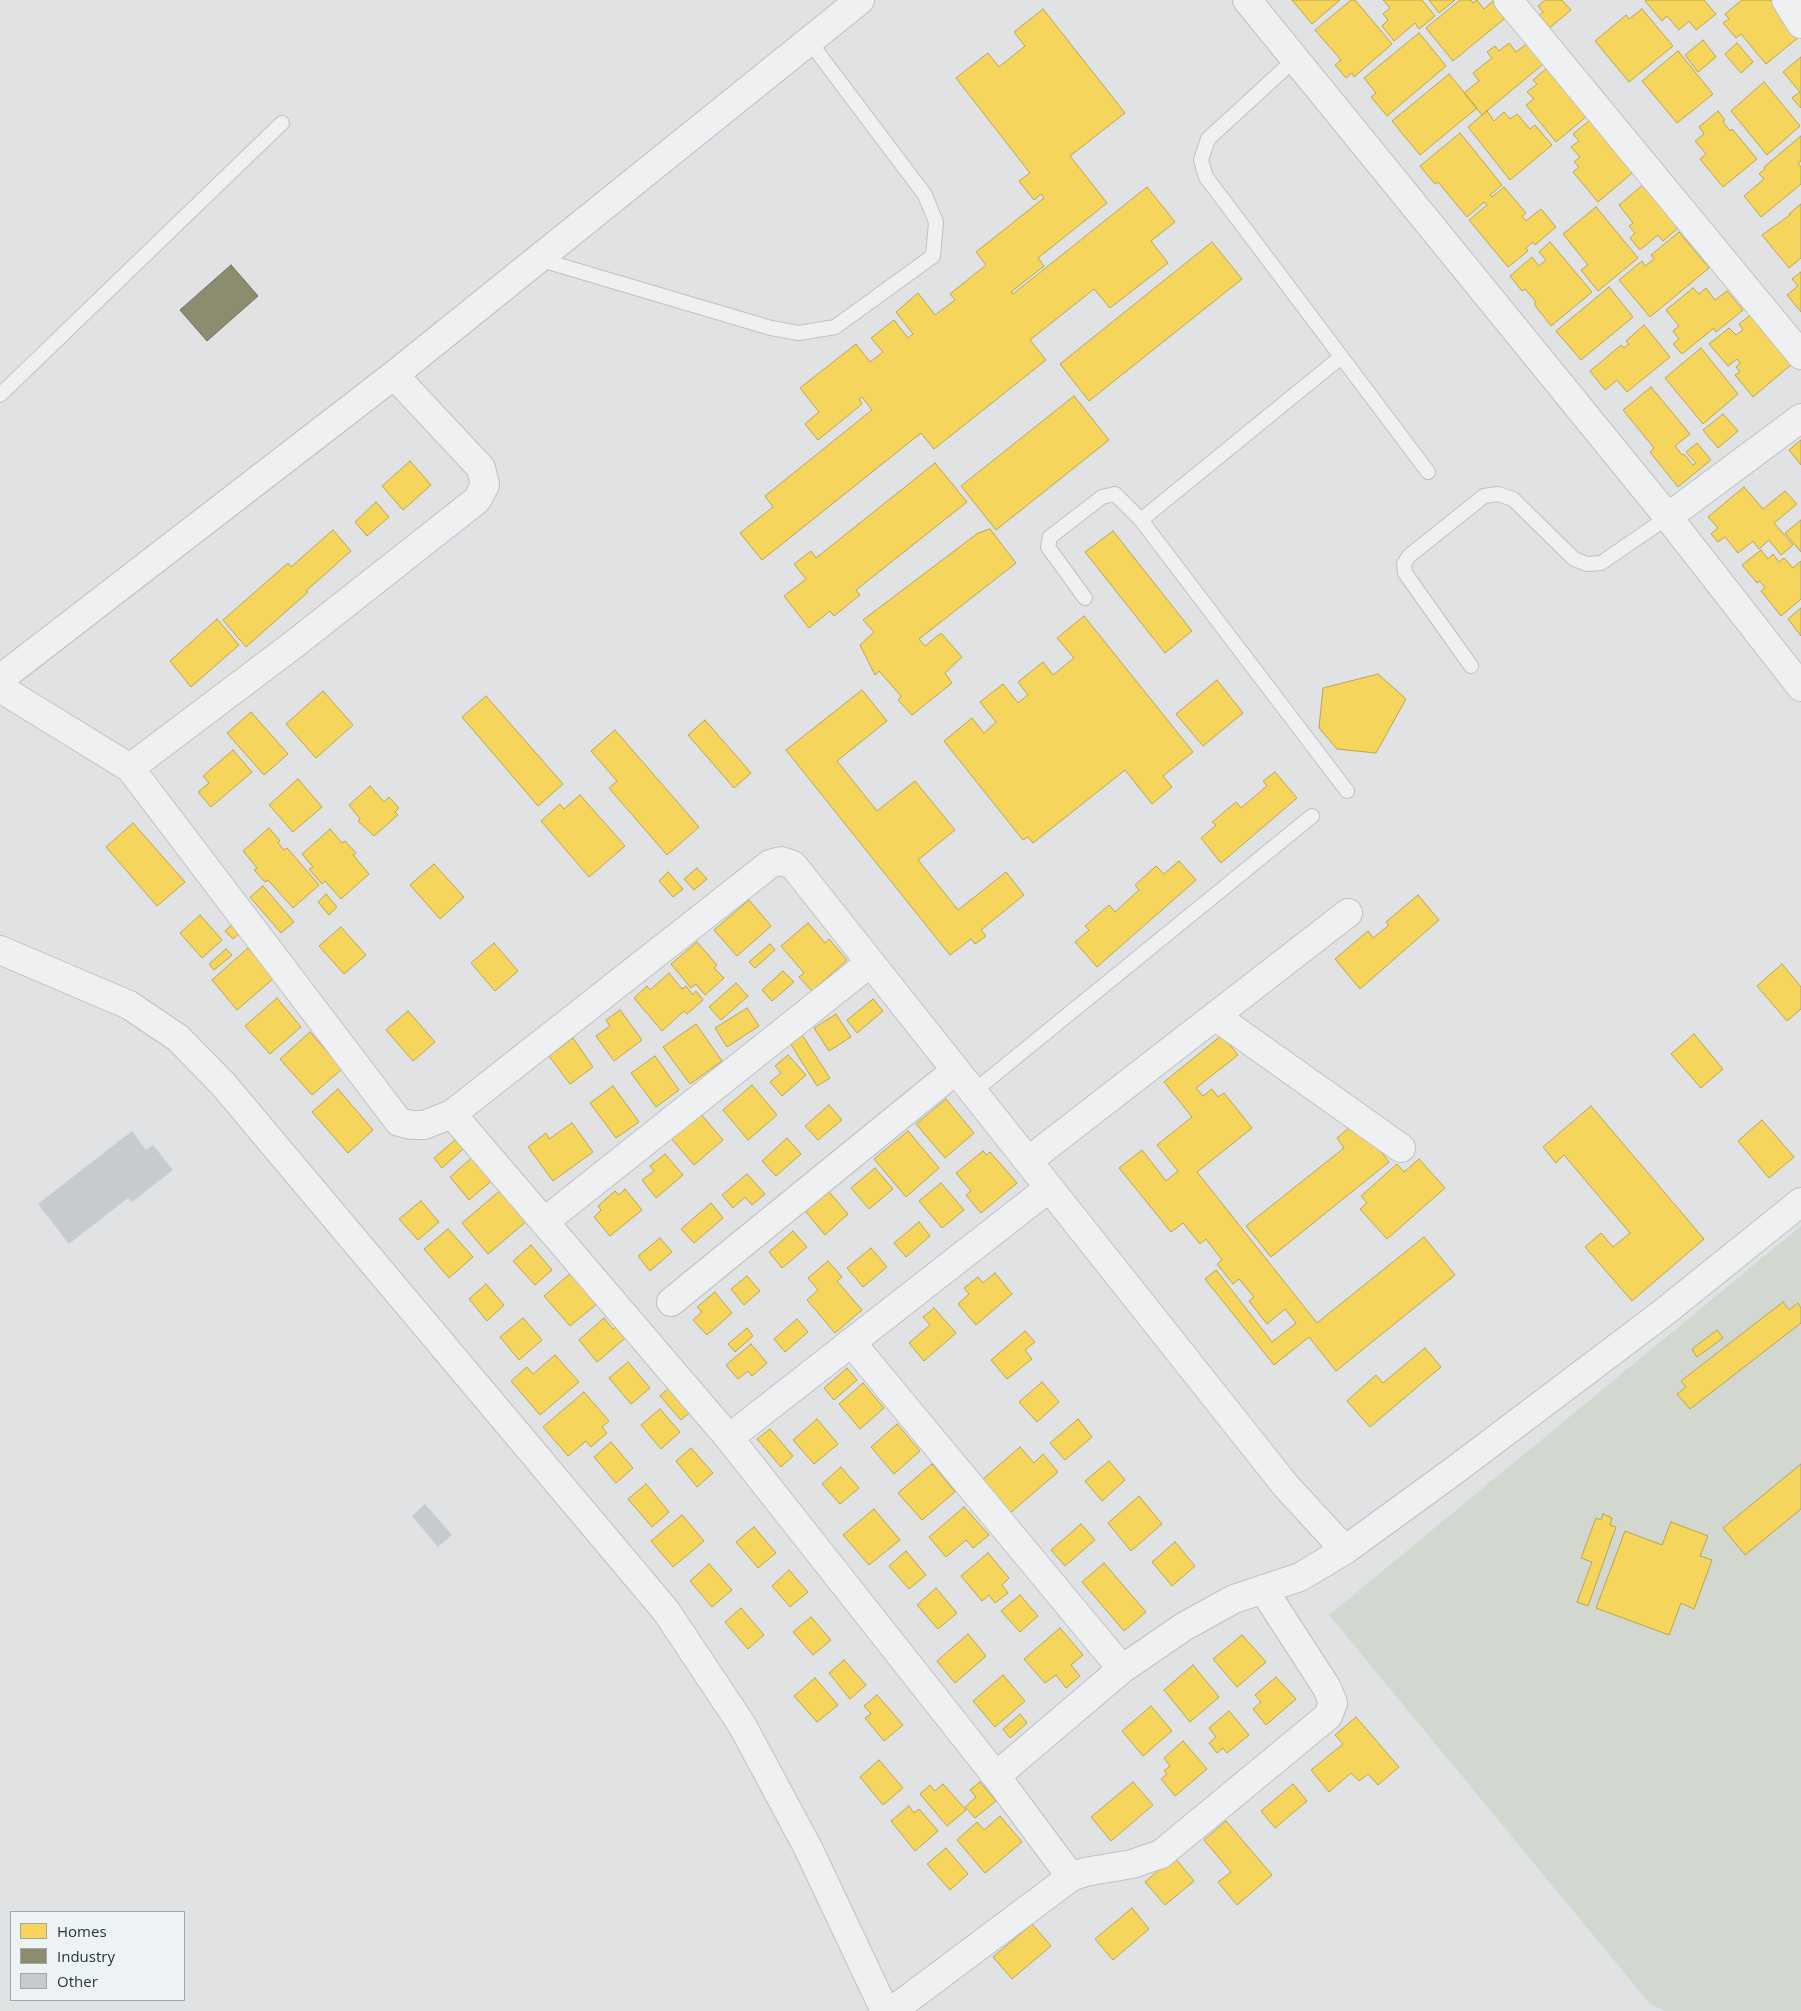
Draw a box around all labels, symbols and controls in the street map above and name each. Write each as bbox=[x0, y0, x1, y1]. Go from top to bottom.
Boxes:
legend bbox=[10, 1911, 185, 2001]
text: Homes bbox=[57, 1921, 107, 1941]
text: Industry bbox=[57, 1946, 115, 1966]
text: Other bbox=[57, 1971, 98, 1991]

